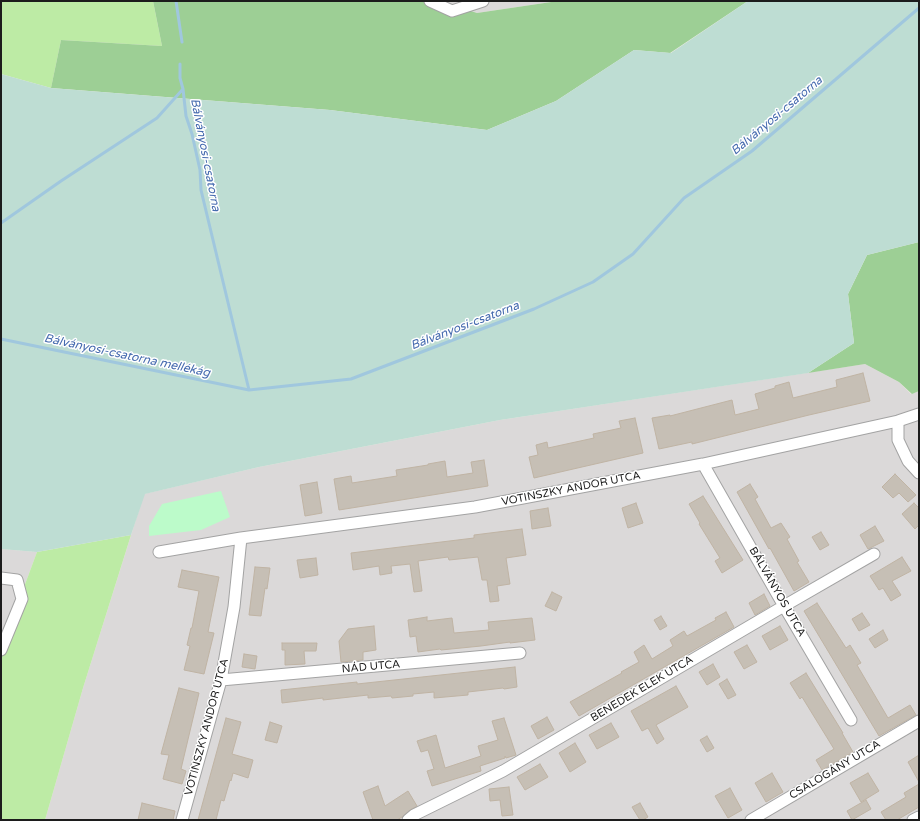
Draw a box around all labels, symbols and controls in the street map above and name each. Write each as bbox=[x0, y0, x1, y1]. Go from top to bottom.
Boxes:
water label: Bálványosi-csatorna bbox=[728, 74, 826, 158]
water label: Bálványosi-csatorna bbox=[187, 97, 223, 213]
water label: Bálványosi-csatorna bbox=[409, 299, 521, 353]
water label: Bálványosi-csatorna mellékág bbox=[43, 331, 211, 381]
street label: VOTINSZKY ANDOR UTCA bbox=[500, 469, 642, 509]
street label: BÁLVÁNYOS UTCA bbox=[746, 545, 808, 639]
street label: BENEDEK ELEK UTCA bbox=[588, 653, 696, 725]
street label: VOTINSZKY ANDOR UTCA bbox=[182, 657, 232, 797]
street label: NÁD UTCA bbox=[341, 658, 401, 676]
street label: CSALOGÁNY UTCA bbox=[787, 738, 883, 802]

